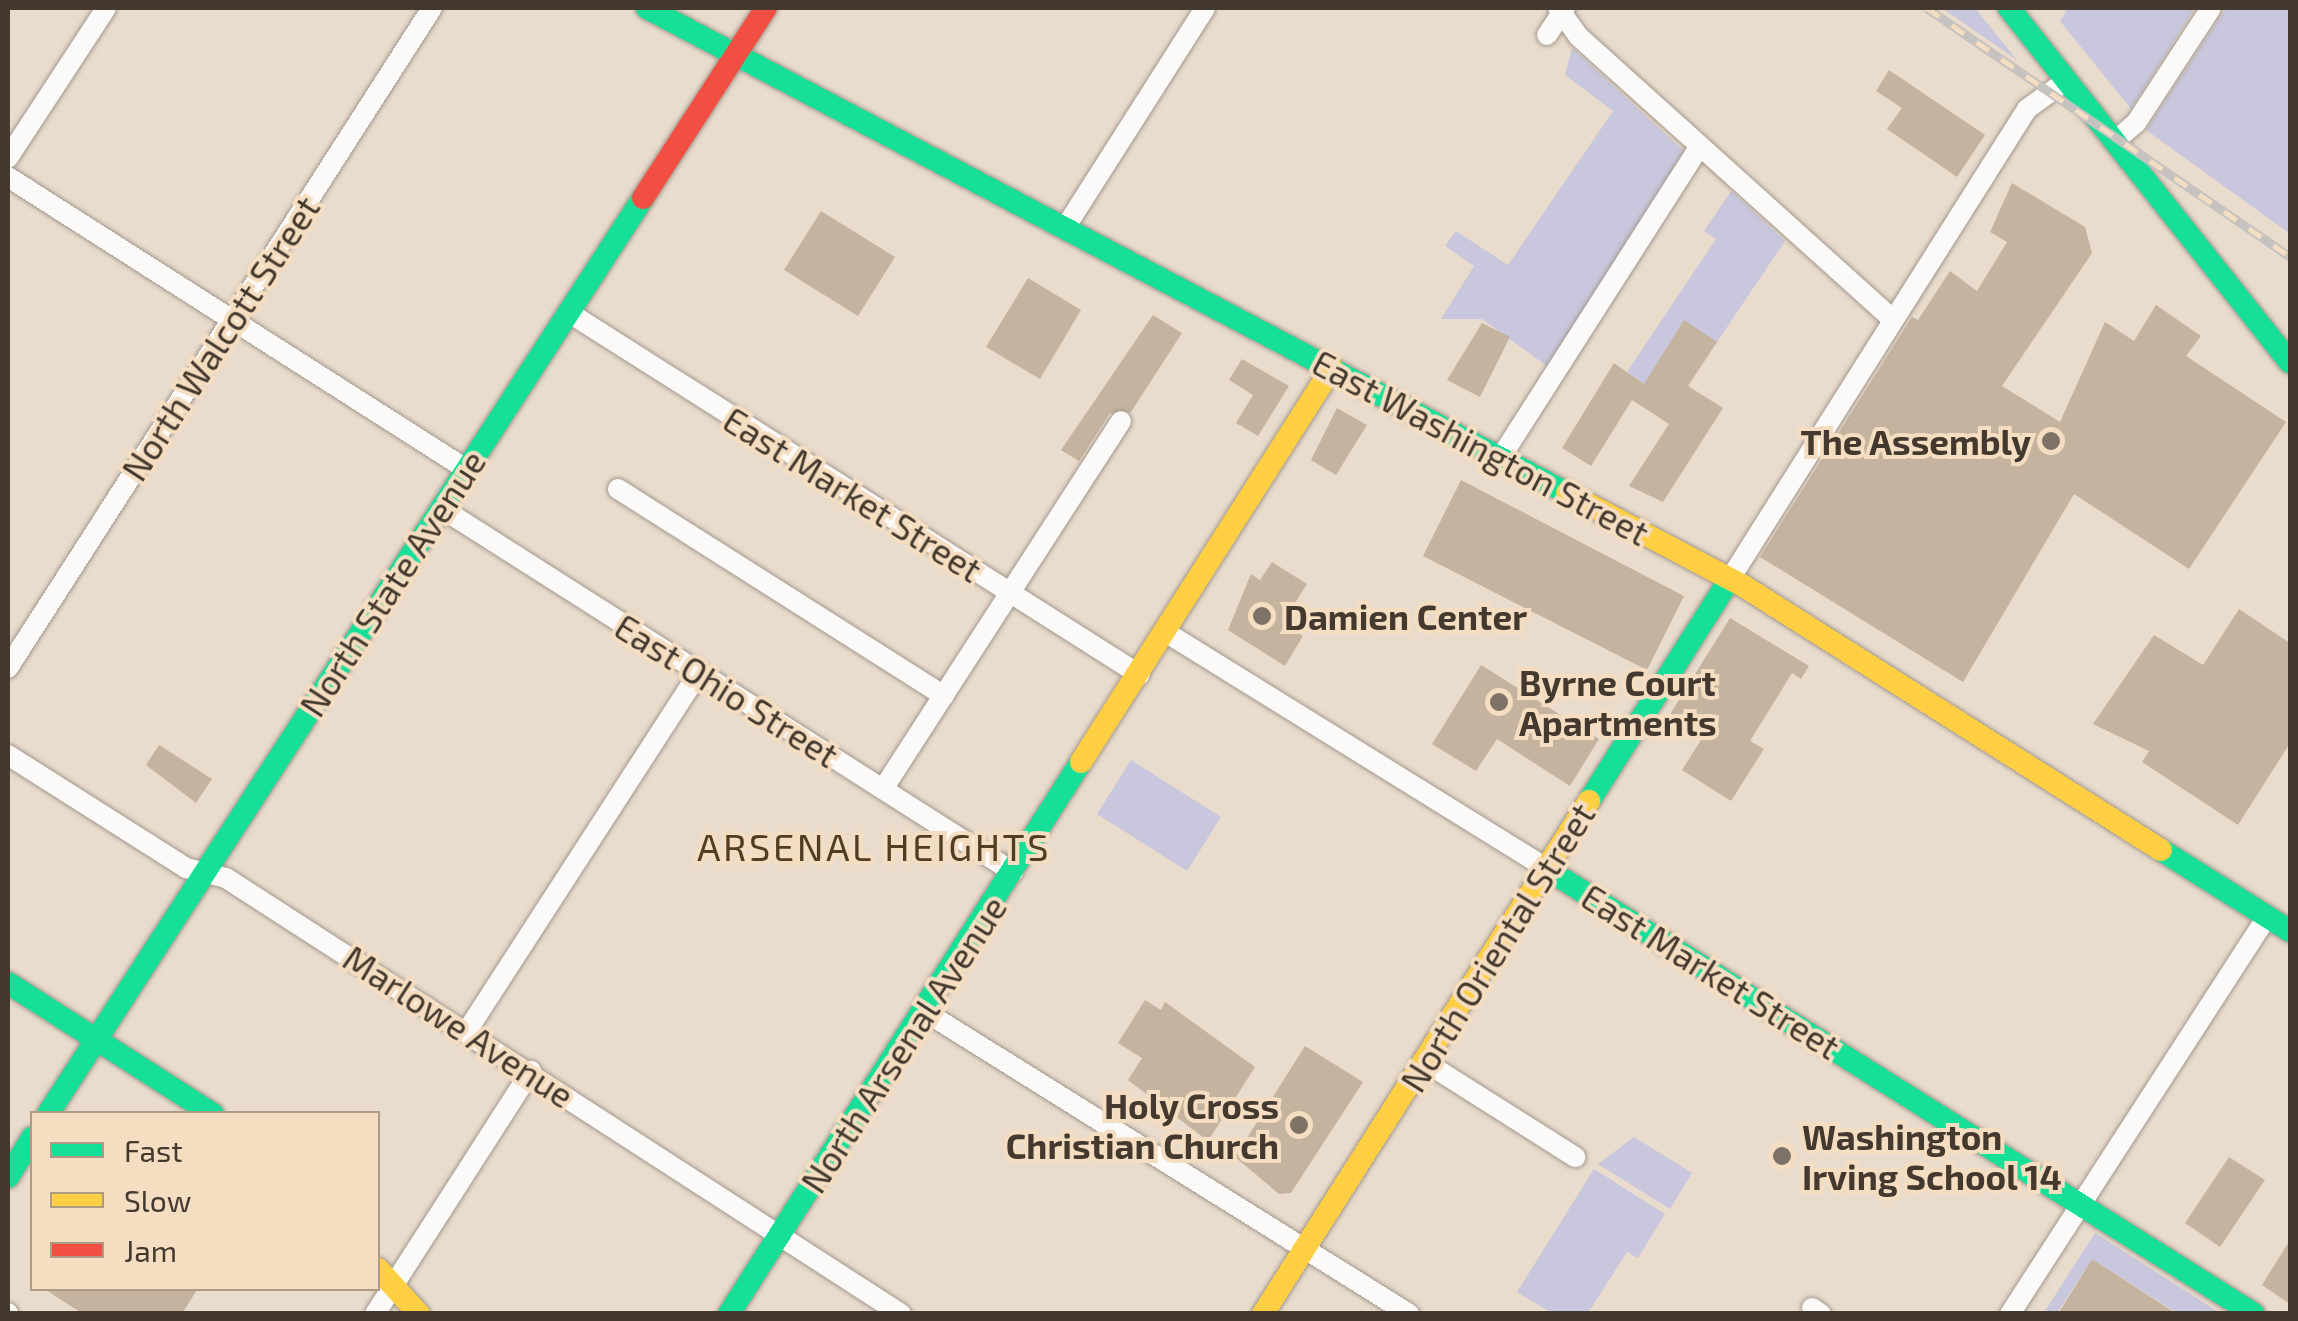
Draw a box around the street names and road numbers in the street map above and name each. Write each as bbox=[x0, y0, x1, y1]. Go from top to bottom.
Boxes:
street label: North Walcott Street bbox=[112, 188, 328, 488]
street label: East Washington Street bbox=[1306, 340, 1656, 554]
street label: East Market Street bbox=[716, 398, 990, 590]
street label: North State Avenue bbox=[290, 442, 494, 724]
street label: East Ohio Street bbox=[608, 605, 846, 775]
street label: North Oriental Street bbox=[1391, 795, 1603, 1099]
street label: East Market Street bbox=[1574, 875, 1848, 1067]
street label: North Arsenal Avenue bbox=[791, 887, 1015, 1201]
street label: Marlowe Avenue bbox=[336, 936, 582, 1116]

